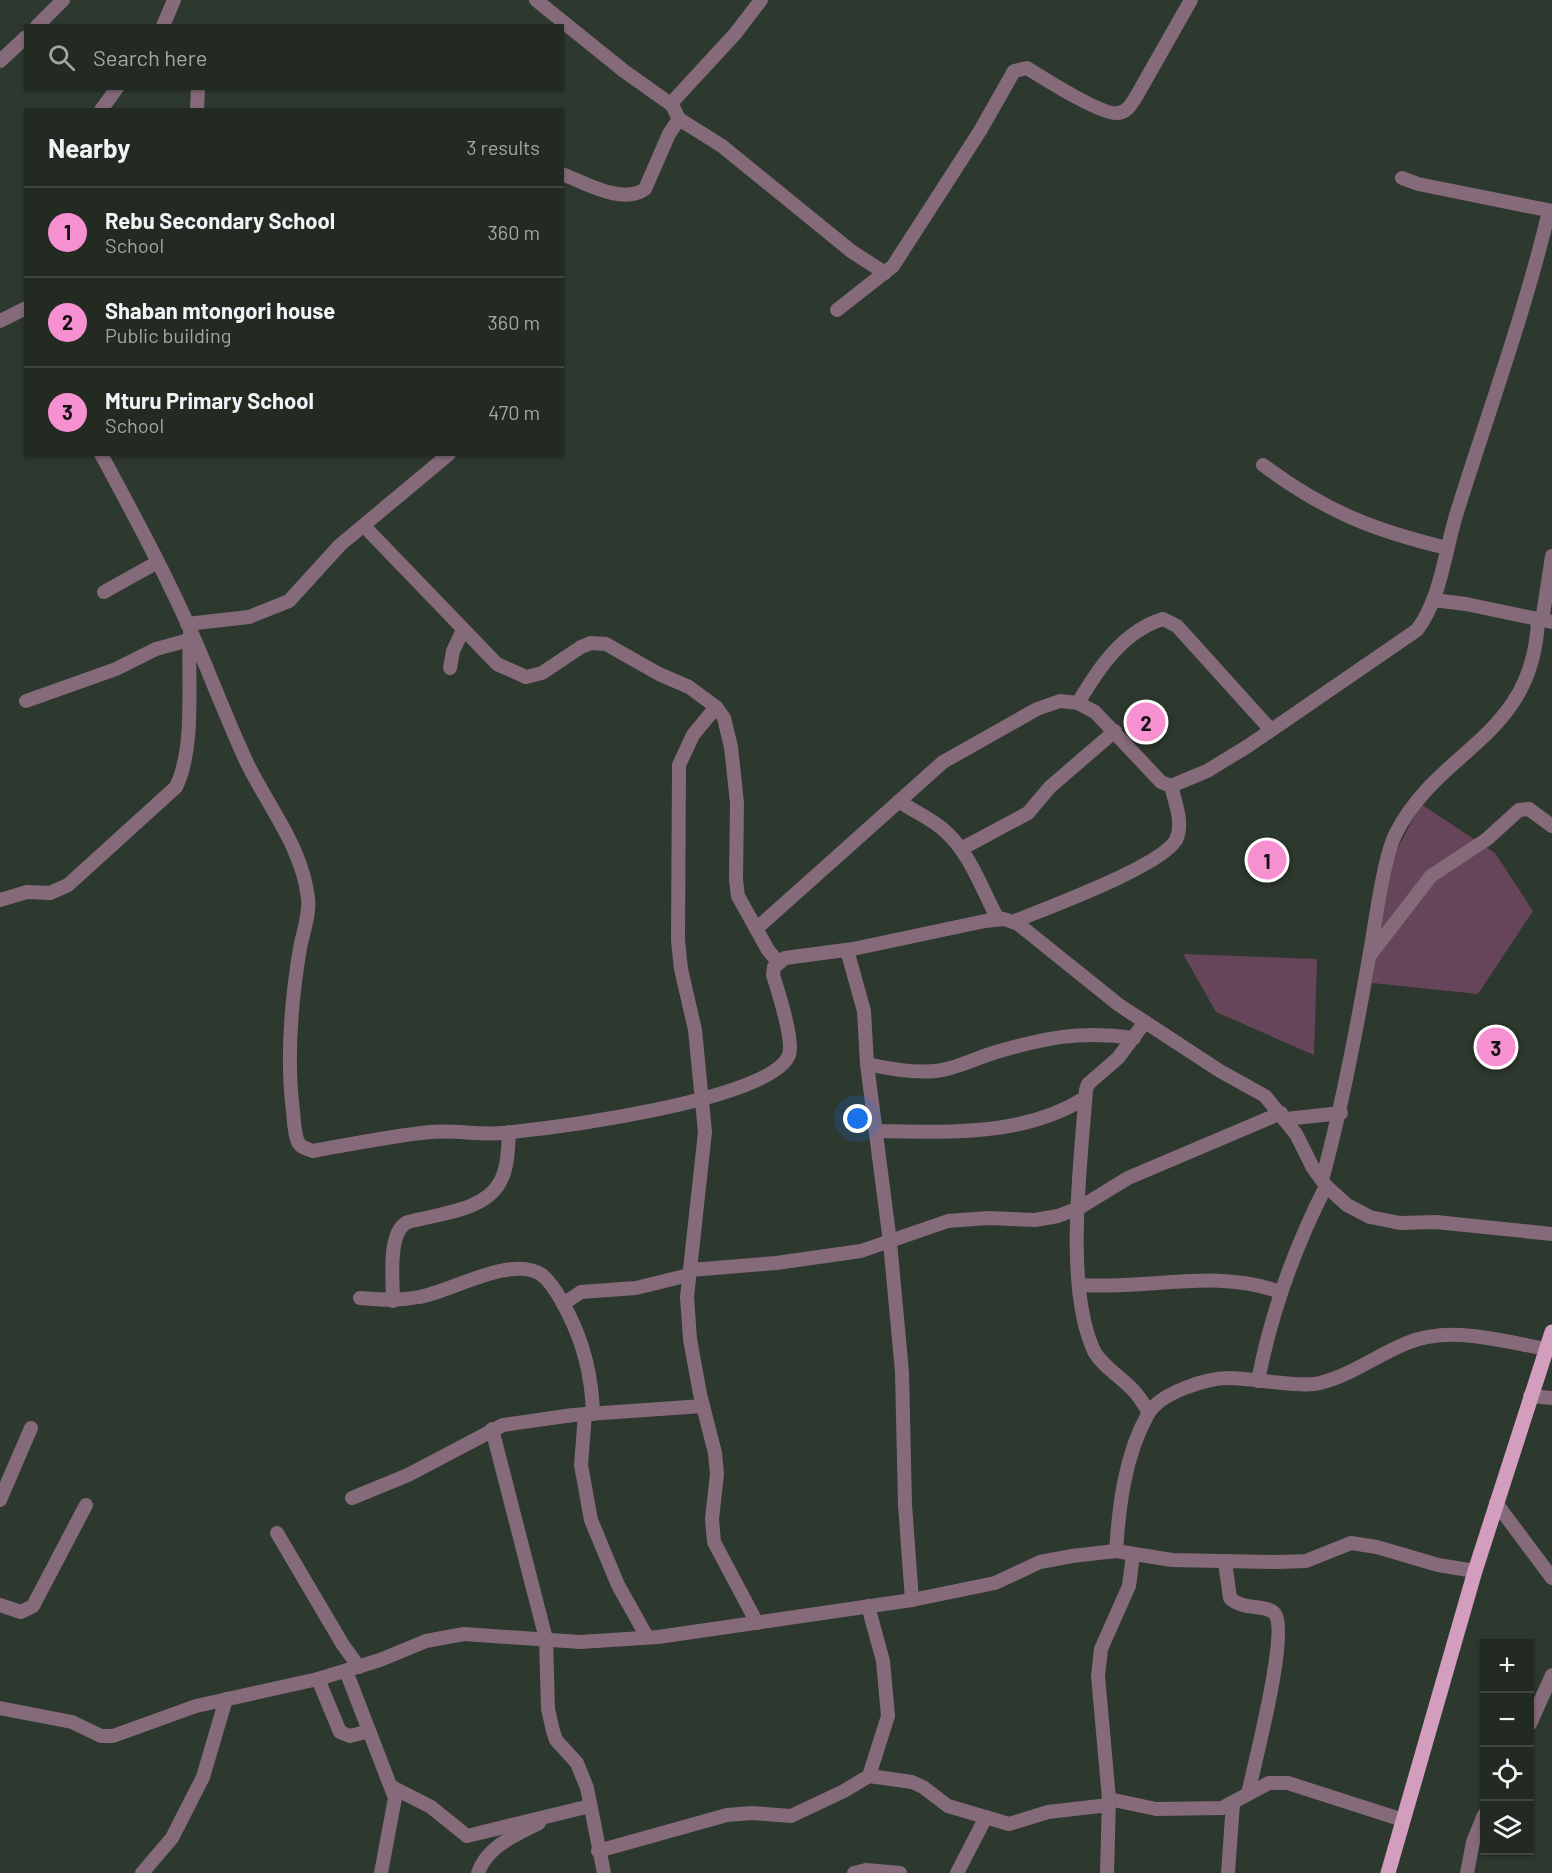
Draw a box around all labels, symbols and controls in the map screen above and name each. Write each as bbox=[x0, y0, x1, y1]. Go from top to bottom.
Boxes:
search box bbox=[24, 24, 564, 90]
icon: search bbox=[45, 41, 78, 74]
text: Search here bbox=[93, 44, 207, 70]
text: Nearby bbox=[48, 132, 130, 163]
text: 3 results bbox=[466, 135, 540, 159]
text: Rebu Secondary School bbox=[105, 207, 335, 233]
text: 1 bbox=[64, 220, 71, 244]
text: 360 m bbox=[488, 220, 540, 244]
text: School bbox=[105, 233, 164, 257]
text: Shaban mtongori house bbox=[105, 297, 335, 323]
text: 2 bbox=[62, 310, 73, 334]
text: 360 m bbox=[488, 310, 540, 334]
text: Public building bbox=[105, 323, 231, 347]
text: Mturu Primary School bbox=[105, 387, 314, 413]
text: 3 bbox=[62, 400, 73, 424]
text: 470 m bbox=[488, 400, 540, 424]
text: School bbox=[105, 413, 164, 437]
pin: 2 bbox=[1126, 700, 1166, 744]
pin: 1 bbox=[1248, 838, 1286, 882]
pin: 3 bbox=[1476, 1024, 1516, 1070]
your location bbox=[843, 1104, 872, 1133]
map controls bbox=[1480, 1639, 1534, 1855]
button: + bbox=[1480, 1639, 1534, 1693]
button: − bbox=[1480, 1693, 1534, 1747]
button: locate bbox=[1480, 1747, 1534, 1801]
button: layers bbox=[1480, 1801, 1534, 1855]

